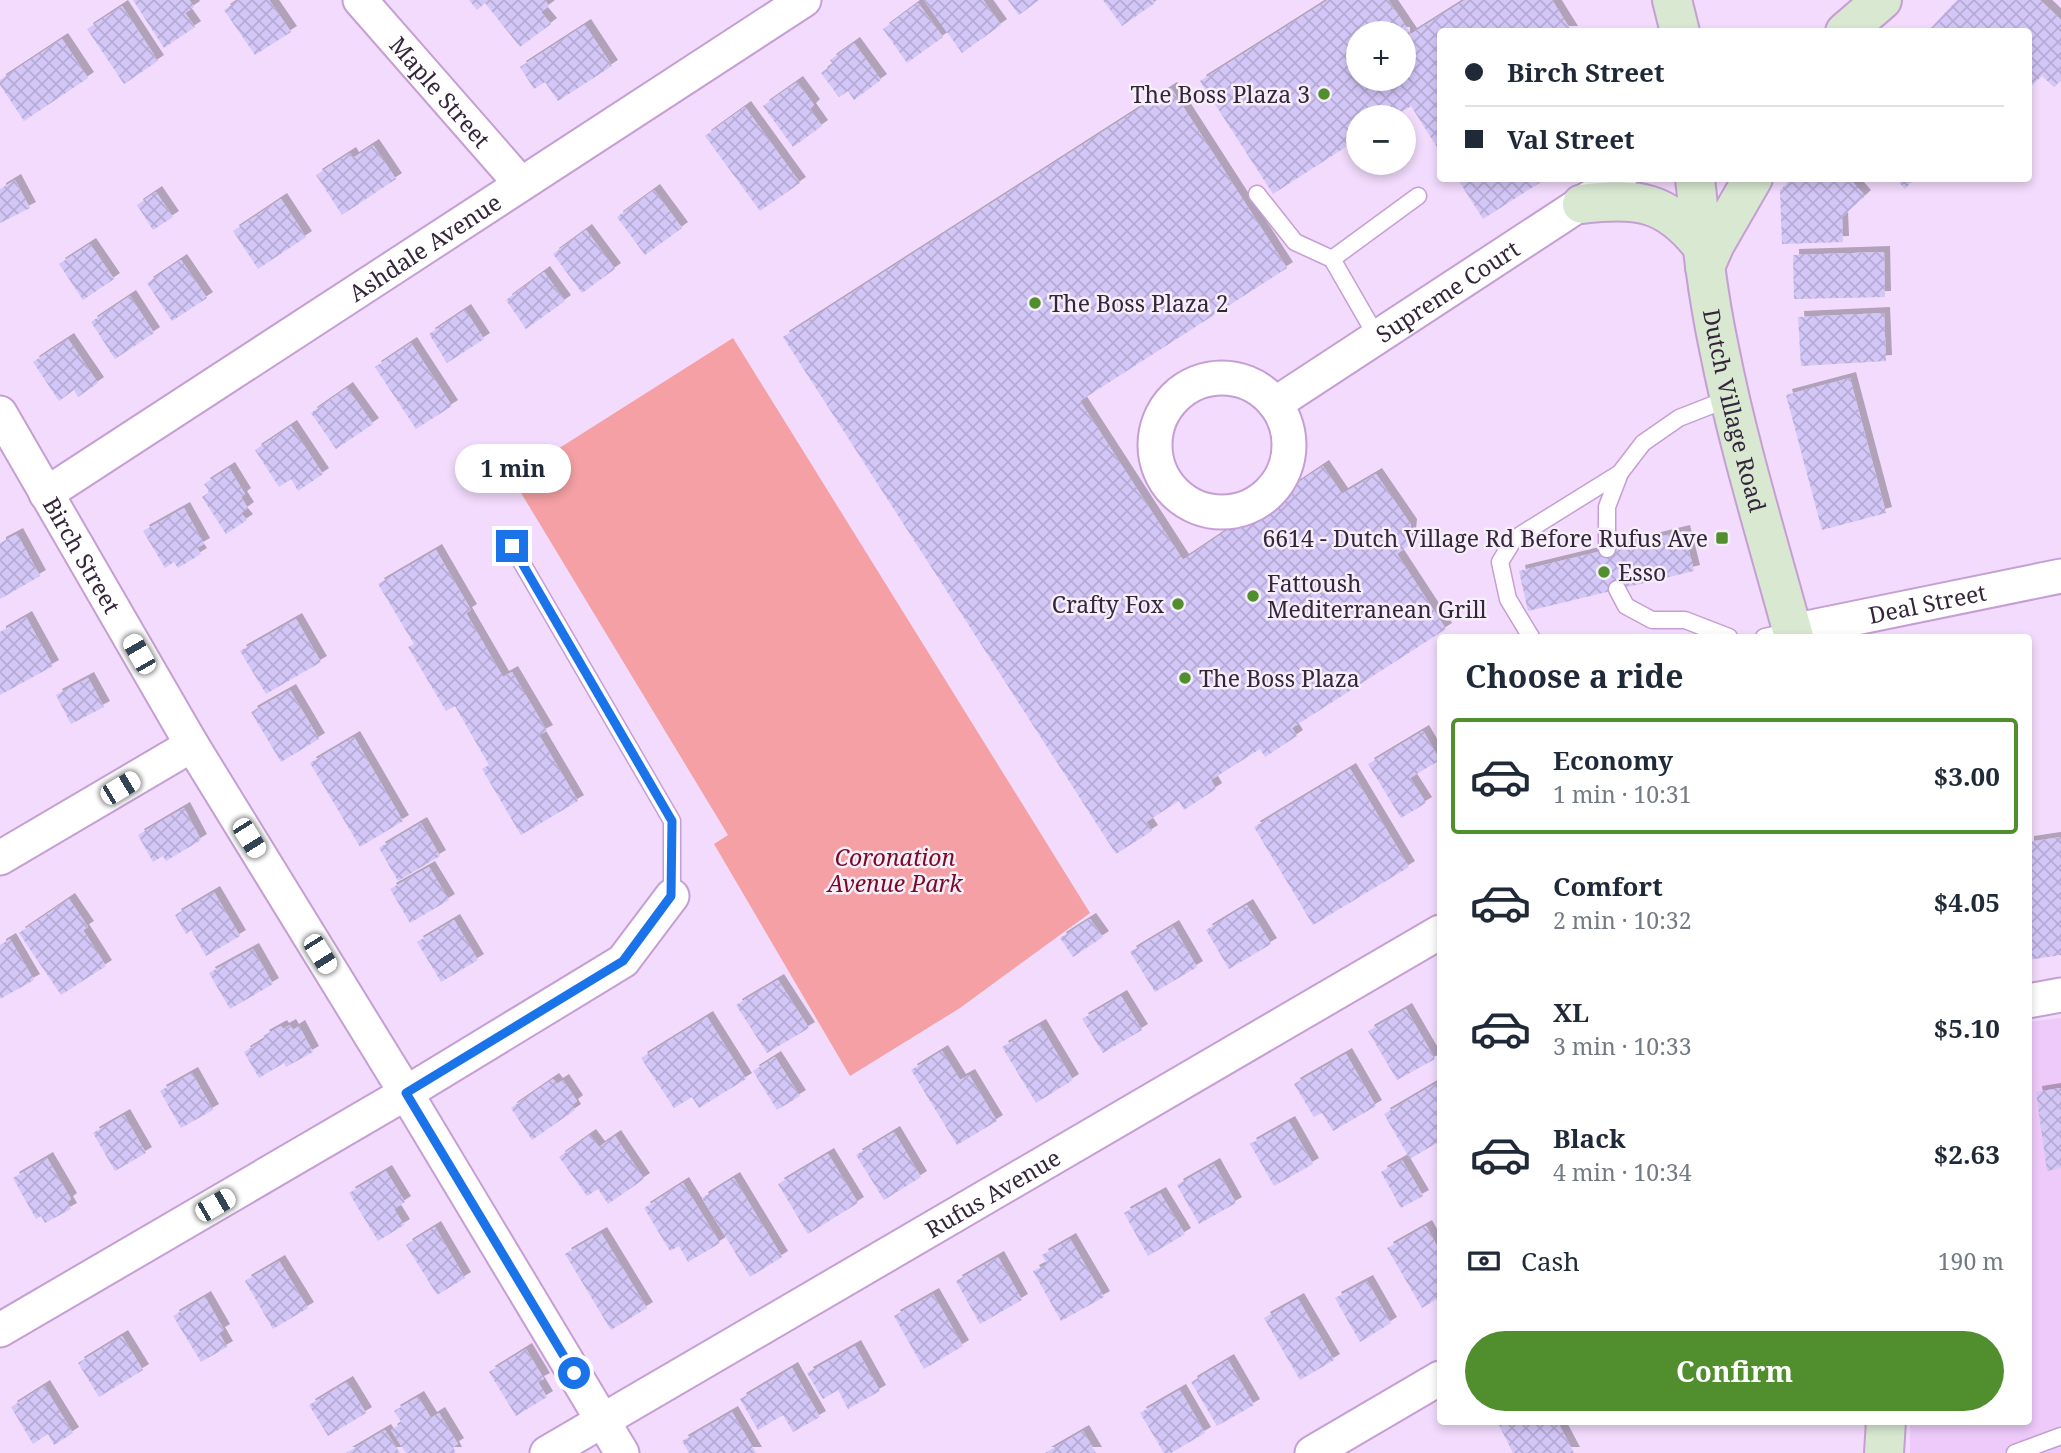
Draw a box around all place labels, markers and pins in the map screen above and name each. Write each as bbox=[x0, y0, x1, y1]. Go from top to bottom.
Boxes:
place label: The Boss Plaza 3 bbox=[1130, 78, 1310, 110]
marker: The Boss Plaza 3 bbox=[1316, 86, 1332, 102]
place label: The Boss Plaza 2 bbox=[1049, 287, 1229, 319]
marker: The Boss Plaza 2 bbox=[1027, 295, 1043, 311]
place label: 6614 - Dutch Village Rd Before Rufus Ave bbox=[1262, 522, 1708, 554]
marker: 6614 - Dutch Village Rd Before Rufus Ave bbox=[1714, 530, 1730, 546]
place label: Esso bbox=[1618, 556, 1666, 588]
marker: Esso bbox=[1596, 564, 1612, 580]
place label: Fattoush Mediterranean Grill bbox=[1267, 567, 1487, 625]
place label: Crafty Fox bbox=[1052, 588, 1165, 620]
marker: Fattoush Mediterranean Grill bbox=[1245, 588, 1261, 604]
marker: Crafty Fox bbox=[1170, 596, 1186, 612]
place label: The Boss Plaza bbox=[1199, 662, 1360, 694]
marker: The Boss Plaza bbox=[1177, 670, 1193, 686]

